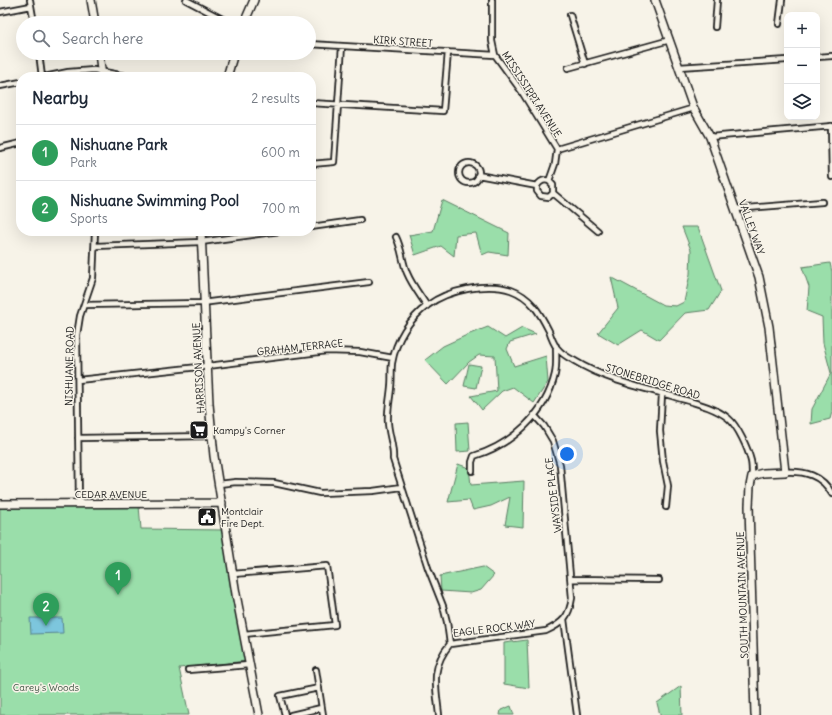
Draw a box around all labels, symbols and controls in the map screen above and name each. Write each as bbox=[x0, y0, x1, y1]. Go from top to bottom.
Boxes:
map controls bbox=[784, 12, 820, 120]
button: + bbox=[784, 12, 820, 48]
search box bbox=[16, 16, 316, 60]
icon: search bbox=[30, 27, 52, 49]
text: Search here bbox=[62, 29, 143, 48]
street label: KIRK STREET bbox=[373, 33, 433, 50]
button: − bbox=[784, 48, 820, 84]
street label: MISSISSIPPI AVENUE bbox=[499, 49, 564, 140]
button: layers bbox=[784, 84, 820, 120]
text: Nearby bbox=[32, 87, 88, 109]
text: 2 results bbox=[251, 90, 300, 107]
text: Nishuane Park bbox=[70, 135, 168, 154]
text: 1 bbox=[42, 144, 48, 161]
text: 600 m bbox=[261, 144, 300, 161]
text: Park bbox=[70, 154, 97, 171]
text: Nishuane Swimming Pool bbox=[70, 191, 239, 210]
street label: VALLEY WAY bbox=[736, 198, 768, 257]
text: 2 bbox=[41, 200, 49, 217]
text: 700 m bbox=[262, 200, 300, 217]
text: Sports bbox=[70, 210, 108, 227]
street label: HARRISON AVENUE bbox=[190, 322, 207, 414]
street label: NISHUANE ROAD bbox=[62, 326, 77, 406]
street label: GRAHAM TERRACE bbox=[256, 336, 344, 358]
street label: STONEBRIDGE ROAD bbox=[604, 361, 702, 402]
supermarket icon: Kampy's Corner bbox=[188, 419, 210, 441]
place label: Kampy's Corner bbox=[213, 424, 285, 437]
your location bbox=[557, 444, 577, 464]
street label: WAYSIDE PLACE bbox=[542, 456, 565, 533]
street label: CEDAR AVENUE bbox=[75, 488, 147, 501]
place label: Montclair Fire Dept. bbox=[221, 505, 264, 530]
public building icon: Montclair Fire Dept. bbox=[196, 506, 218, 528]
street label: SOUTH MOUNTAIN AVENUE bbox=[734, 531, 751, 659]
pin: 1 bbox=[105, 562, 131, 595]
pin: 2 bbox=[33, 593, 59, 626]
street label: EAGLE ROCK WAY bbox=[452, 617, 536, 640]
park label: Carey's Woods bbox=[13, 681, 80, 694]

